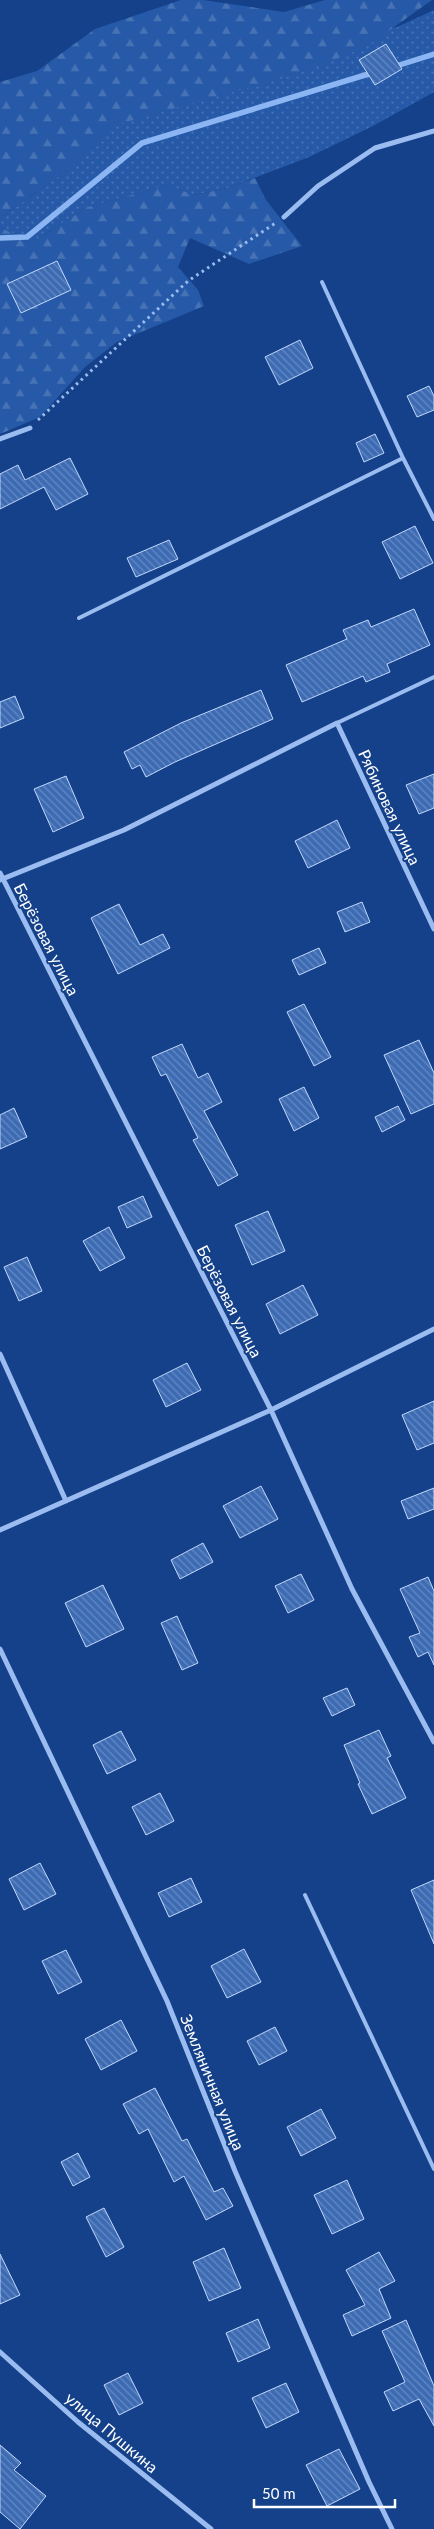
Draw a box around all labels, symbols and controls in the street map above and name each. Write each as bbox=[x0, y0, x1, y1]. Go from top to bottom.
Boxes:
street label: Рябиновая улица bbox=[355, 746, 425, 868]
street label: Берёзовая улица bbox=[10, 880, 84, 998]
street label: Берёзовая улица bbox=[193, 1242, 267, 1360]
street label: Земляничная улица bbox=[177, 2011, 249, 2153]
street label: улица Пушкина bbox=[62, 2388, 162, 2476]
scale bar bbox=[254, 2476, 395, 2508]
text: 50 m bbox=[262, 2484, 296, 2502]

